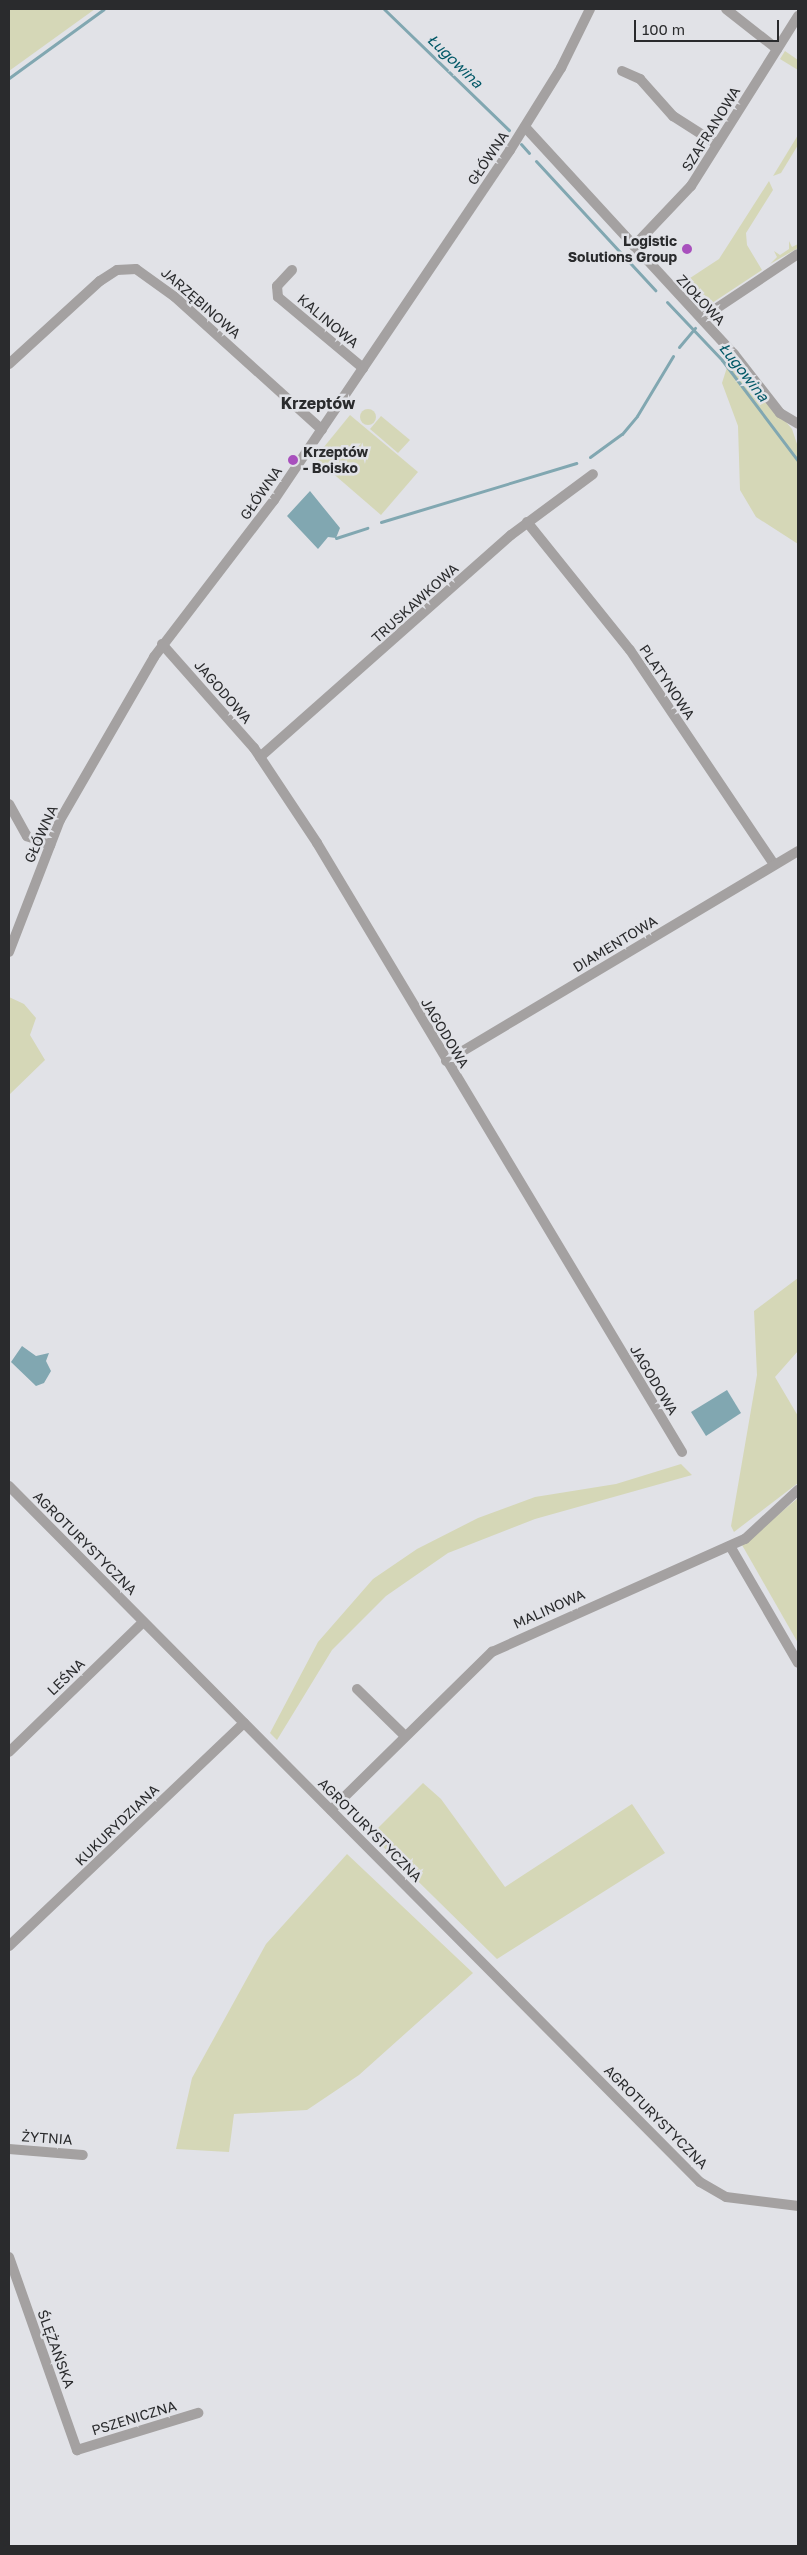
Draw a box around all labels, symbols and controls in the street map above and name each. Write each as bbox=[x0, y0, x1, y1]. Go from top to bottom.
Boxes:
scale bar bbox=[637, 10, 782, 42]
text: 100 m bbox=[642, 20, 685, 38]
water label: Ługowina bbox=[424, 30, 486, 92]
street label: SZAFRANOWA bbox=[678, 84, 744, 174]
street label: GŁÓWNA bbox=[464, 128, 512, 188]
place label: Logistic Solutions Group bbox=[568, 233, 677, 266]
marker: Logistic Solutions Group bbox=[681, 243, 693, 255]
street label: JARZĘBINOWA bbox=[158, 264, 244, 342]
street label: ZIOŁOWA bbox=[673, 271, 729, 329]
street label: KALINOWA bbox=[294, 291, 362, 351]
water label: Ługowina bbox=[715, 339, 773, 405]
district label: Krzeptów bbox=[281, 393, 355, 413]
place label: Krzeptów - Boisko bbox=[303, 444, 368, 477]
marker: Krzeptów - Boisko bbox=[287, 454, 299, 466]
street label: GŁÓWNA bbox=[237, 463, 285, 523]
street label: TRUSKAWKOWA bbox=[368, 560, 462, 646]
street label: PLATYNOWA bbox=[636, 641, 698, 723]
street label: JAGODOWA bbox=[191, 657, 255, 727]
street label: GŁÓWNA bbox=[21, 803, 61, 865]
street label: DIAMENTOWA bbox=[570, 912, 660, 976]
street label: JAGODOWA bbox=[418, 995, 472, 1071]
street label: JAGODOWA bbox=[627, 1342, 681, 1418]
street label: AGROTURYSTYCZNA bbox=[30, 1488, 140, 1598]
street label: MALINOWA bbox=[511, 1586, 587, 1632]
street label: LEŚNA bbox=[44, 1655, 88, 1699]
street label: AGROTURYSTYCZNA bbox=[315, 1775, 425, 1885]
street label: KUKURYDZIANA bbox=[72, 1781, 162, 1869]
street label: AGROTURYSTYCZNA bbox=[601, 2062, 711, 2172]
street label: ŻYTNIA bbox=[21, 2128, 73, 2148]
street label: ŚLĘŻAŃSKA bbox=[34, 2308, 78, 2390]
street label: PSZENICZNA bbox=[90, 2397, 178, 2439]

